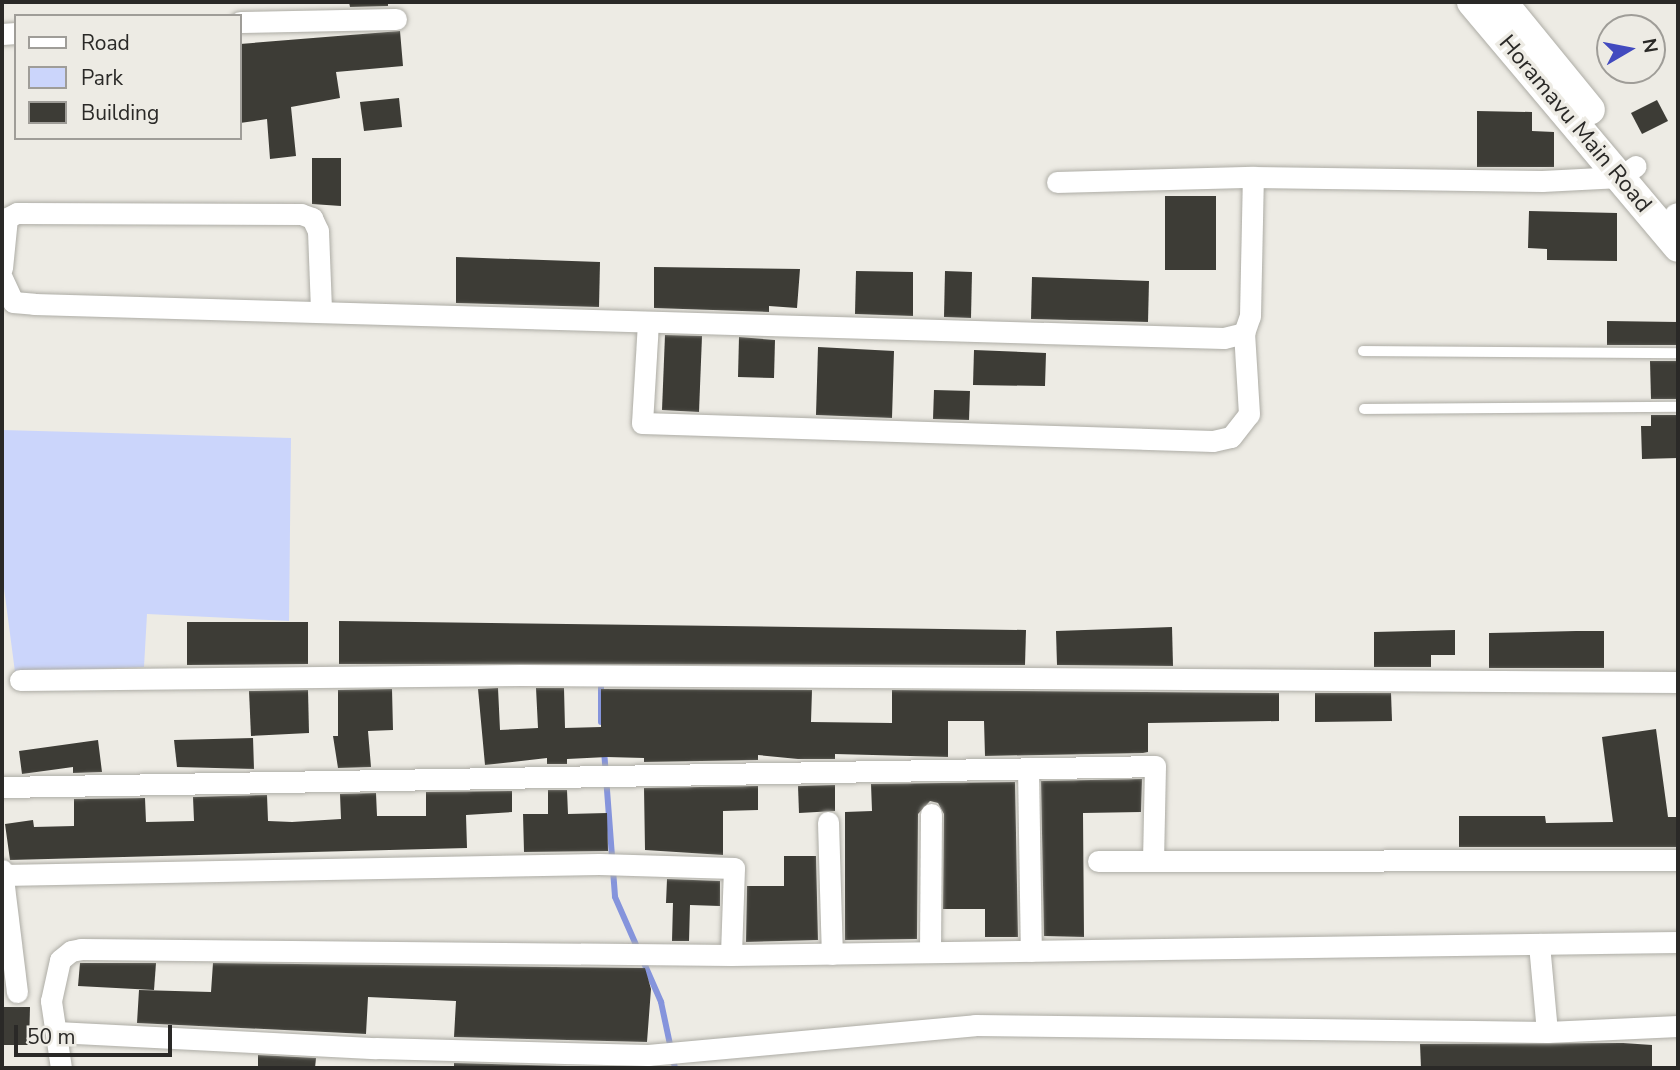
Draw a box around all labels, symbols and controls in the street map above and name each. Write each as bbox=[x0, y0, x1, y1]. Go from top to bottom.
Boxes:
legend bbox=[14, 14, 242, 140]
north arrow bbox=[1596, 14, 1666, 84]
text: Road bbox=[81, 29, 130, 57]
street label: Horamavu Main Road bbox=[1493, 30, 1657, 218]
text: N bbox=[1636, 36, 1664, 55]
text: Park bbox=[81, 64, 123, 92]
text: Building bbox=[81, 99, 159, 127]
scale bar bbox=[18, 1010, 175, 1054]
text: 50 m bbox=[27, 1023, 76, 1051]

